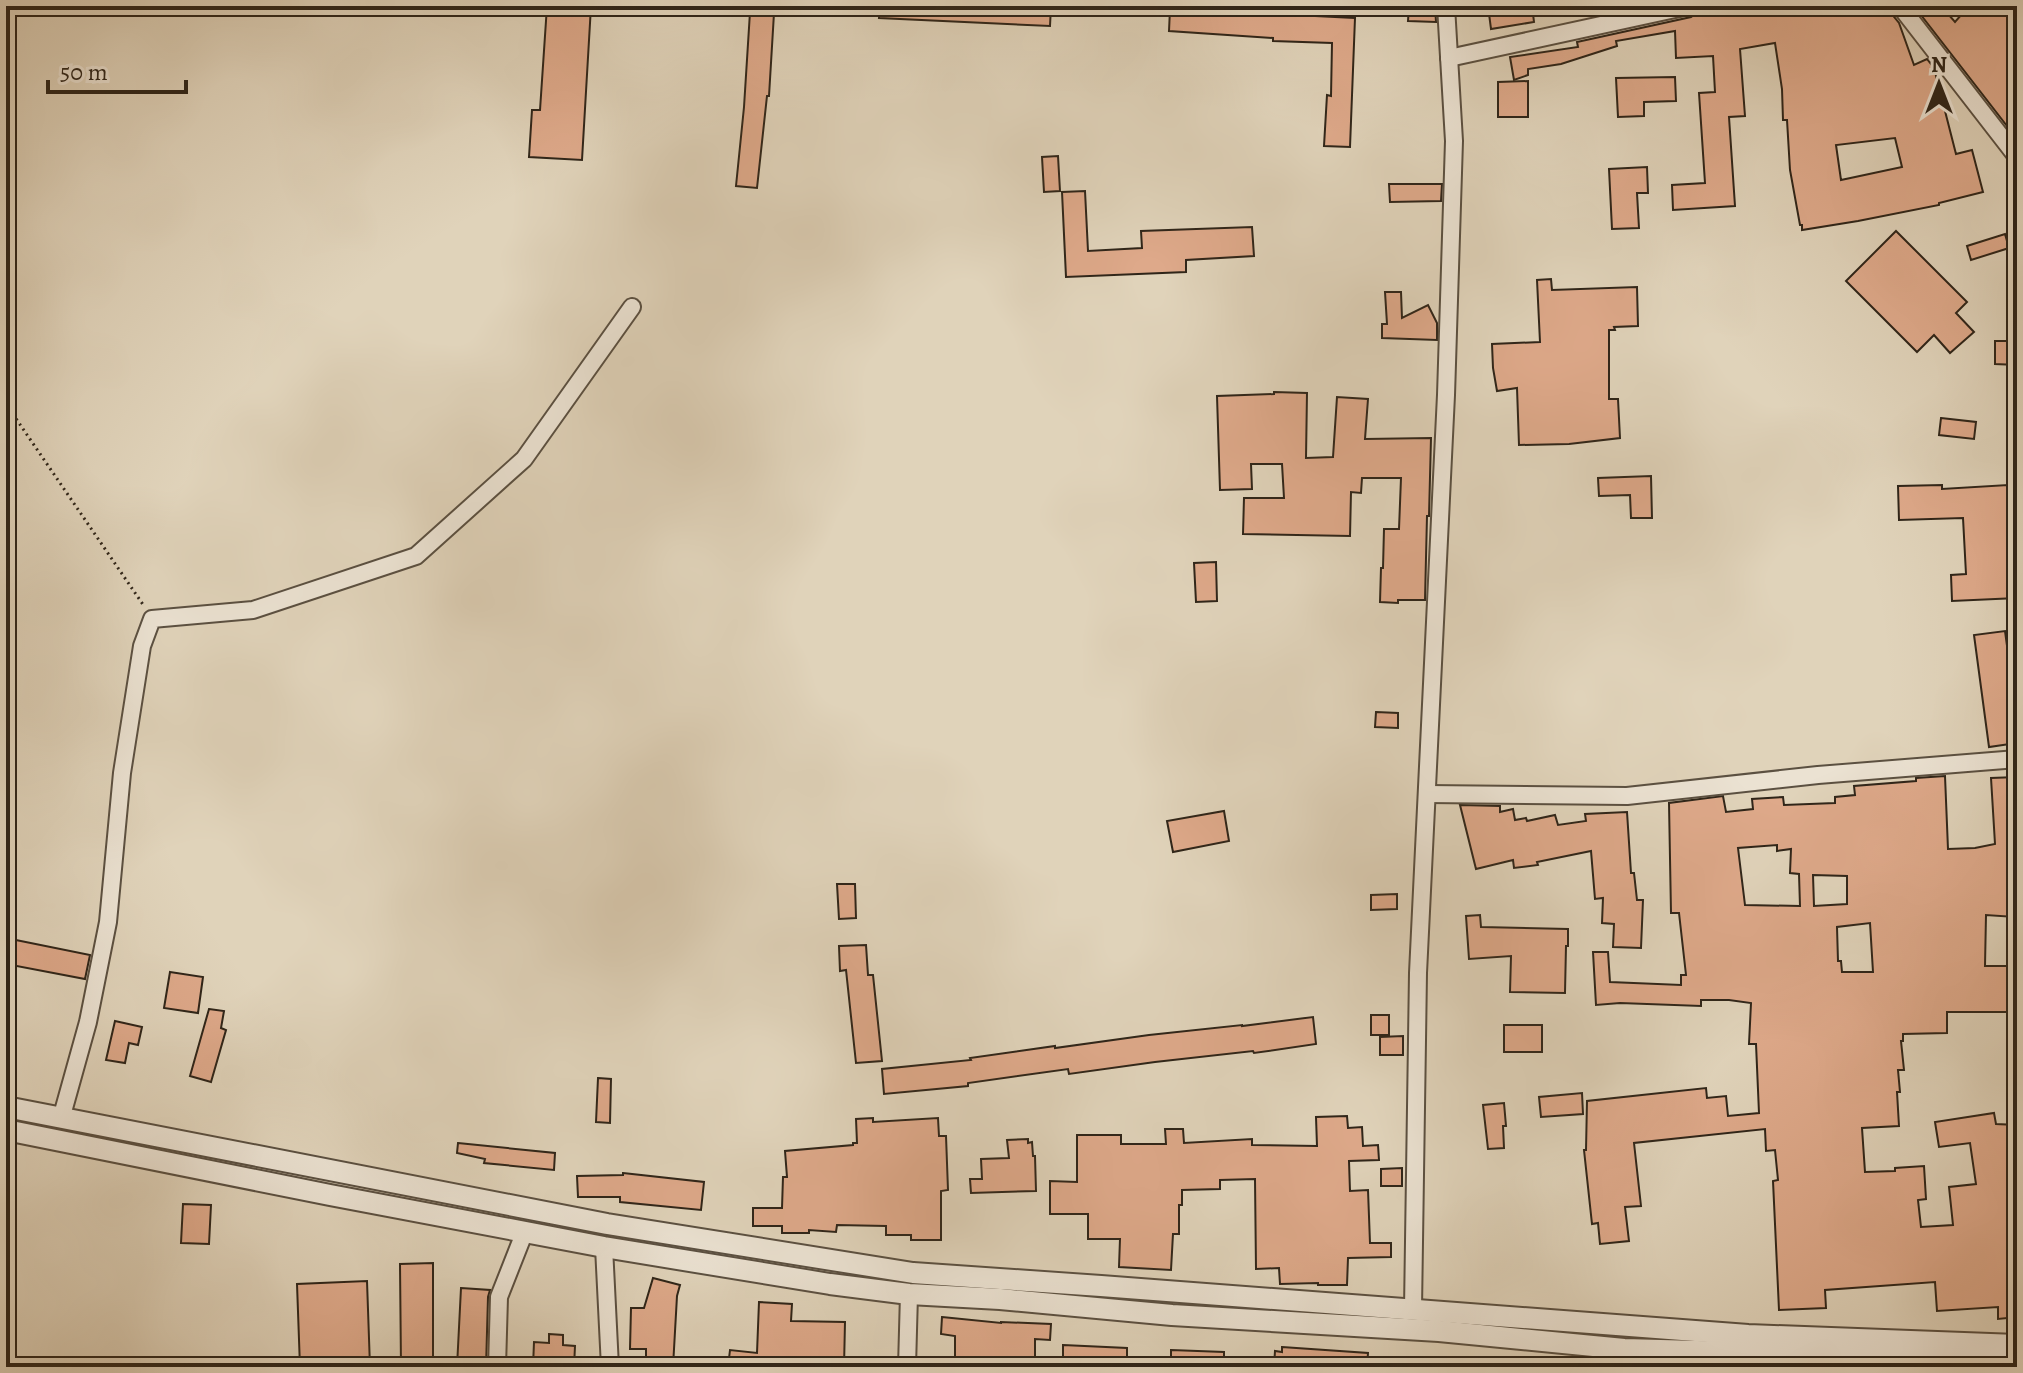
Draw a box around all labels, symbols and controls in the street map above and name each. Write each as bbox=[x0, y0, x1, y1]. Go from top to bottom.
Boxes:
scale bar bbox=[48, 44, 186, 94]
north arrow bbox=[1899, 44, 1979, 124]
text: N bbox=[1931, 50, 1947, 80]
text: 50 m bbox=[60, 56, 108, 88]

